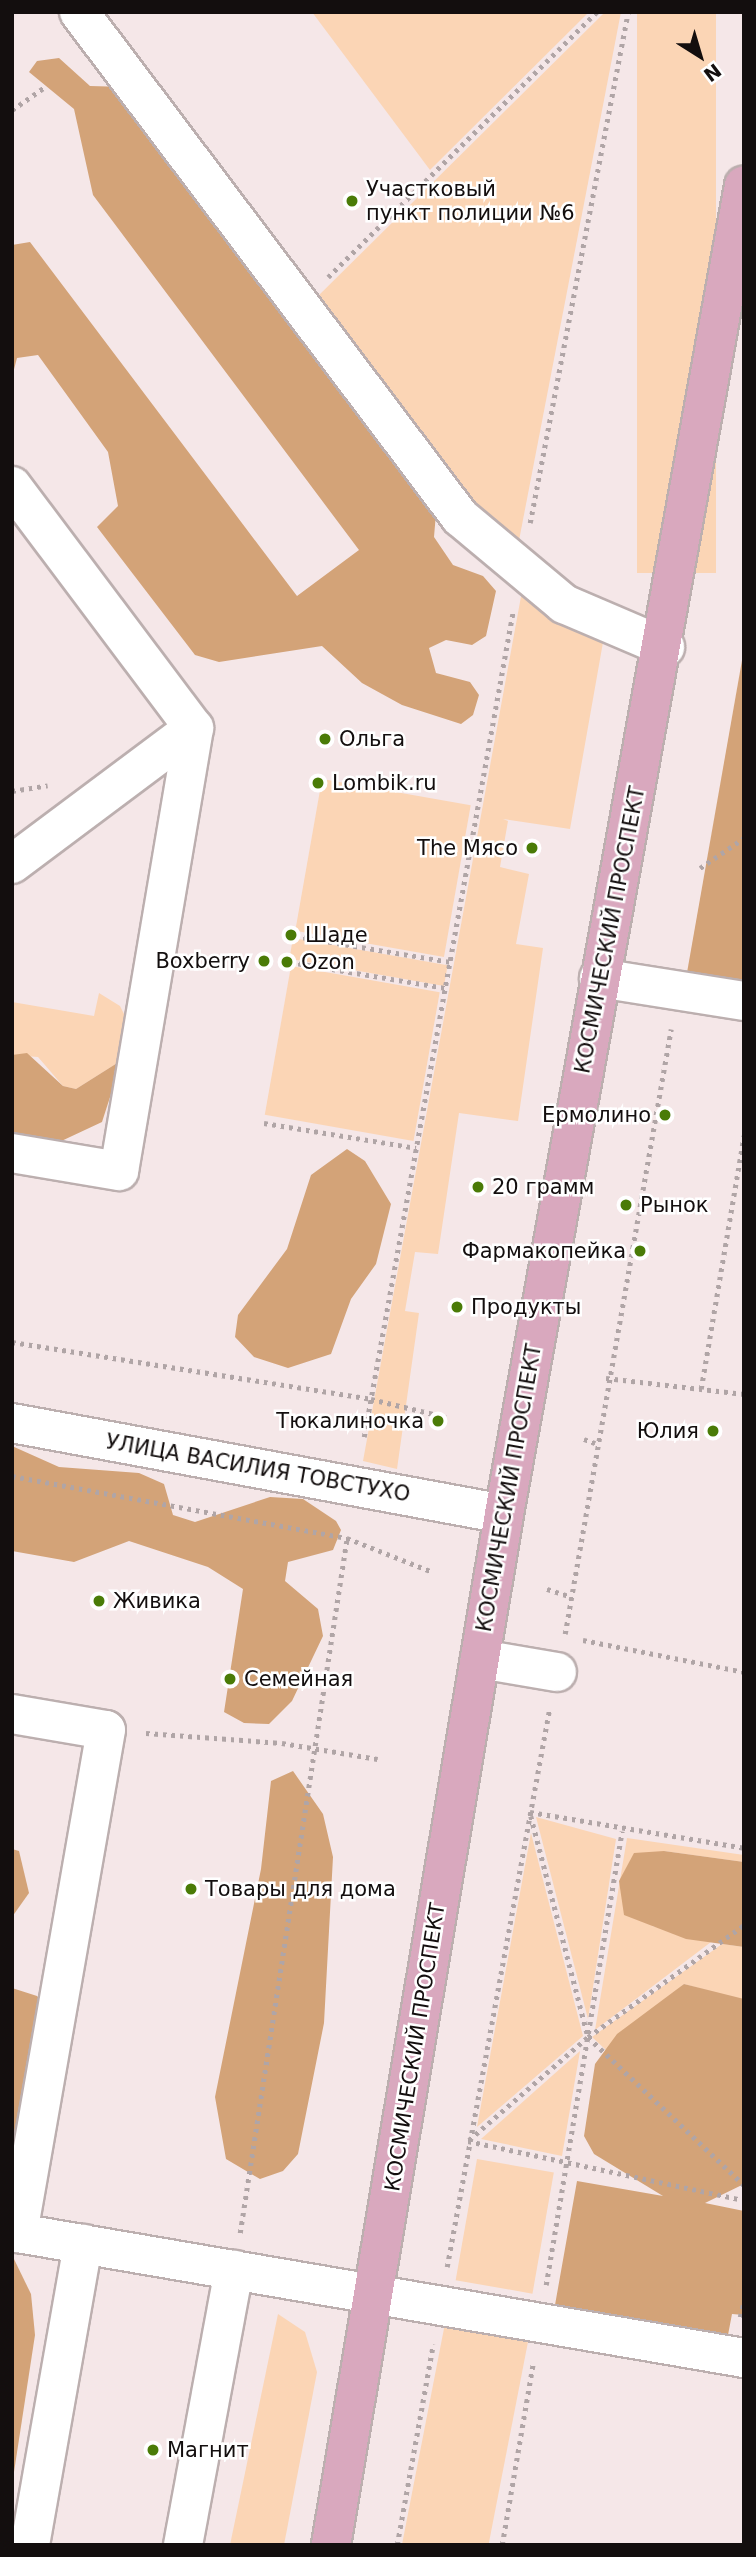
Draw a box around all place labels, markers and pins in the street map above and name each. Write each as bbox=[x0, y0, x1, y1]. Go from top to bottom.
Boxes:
place label: Участковый пункт полиции №6 bbox=[366, 176, 575, 226]
marker: Участковый пункт полиции №6 bbox=[344, 193, 360, 209]
place label: Ольга bbox=[339, 726, 405, 752]
marker: Ольга bbox=[317, 731, 333, 747]
place label: Lombik.ru bbox=[332, 770, 437, 796]
marker: Lombik.ru bbox=[310, 775, 326, 791]
place label: The Мясо bbox=[417, 835, 518, 861]
marker: The Мясо bbox=[524, 840, 540, 856]
place label: Шаде bbox=[305, 922, 368, 948]
marker: Шаде bbox=[283, 927, 299, 943]
place label: Boxberry bbox=[155, 948, 250, 974]
place label: Ozon bbox=[301, 949, 355, 975]
marker: Boxberry bbox=[256, 953, 272, 969]
marker: Ozon bbox=[279, 954, 295, 970]
place label: Ермолино bbox=[542, 1102, 651, 1128]
marker: Ермолино bbox=[657, 1107, 673, 1123]
place label: 20 грамм bbox=[492, 1174, 594, 1200]
marker: 20 грамм bbox=[470, 1179, 486, 1195]
place label: Рынок bbox=[640, 1192, 709, 1218]
marker: Рынок bbox=[618, 1197, 634, 1213]
place label: Фармакопейка bbox=[462, 1238, 626, 1264]
marker: Фармакопейка bbox=[632, 1243, 648, 1259]
place label: Продукты bbox=[471, 1294, 581, 1320]
marker: Продукты bbox=[449, 1299, 465, 1315]
place label: Тюкалиночка bbox=[276, 1408, 424, 1434]
marker: Тюкалиночка bbox=[430, 1413, 446, 1429]
place label: Юлия bbox=[637, 1418, 699, 1444]
marker: Юлия bbox=[705, 1423, 721, 1439]
place label: Живика bbox=[113, 1588, 201, 1614]
marker: Живика bbox=[91, 1593, 107, 1609]
place label: Семейная bbox=[244, 1666, 353, 1692]
marker: Семейная bbox=[222, 1671, 238, 1687]
place label: Товары для дома bbox=[205, 1876, 396, 1902]
marker: Товары для дома bbox=[183, 1881, 199, 1897]
place label: Магнит bbox=[167, 2437, 249, 2463]
marker: Магнит bbox=[145, 2442, 161, 2458]

